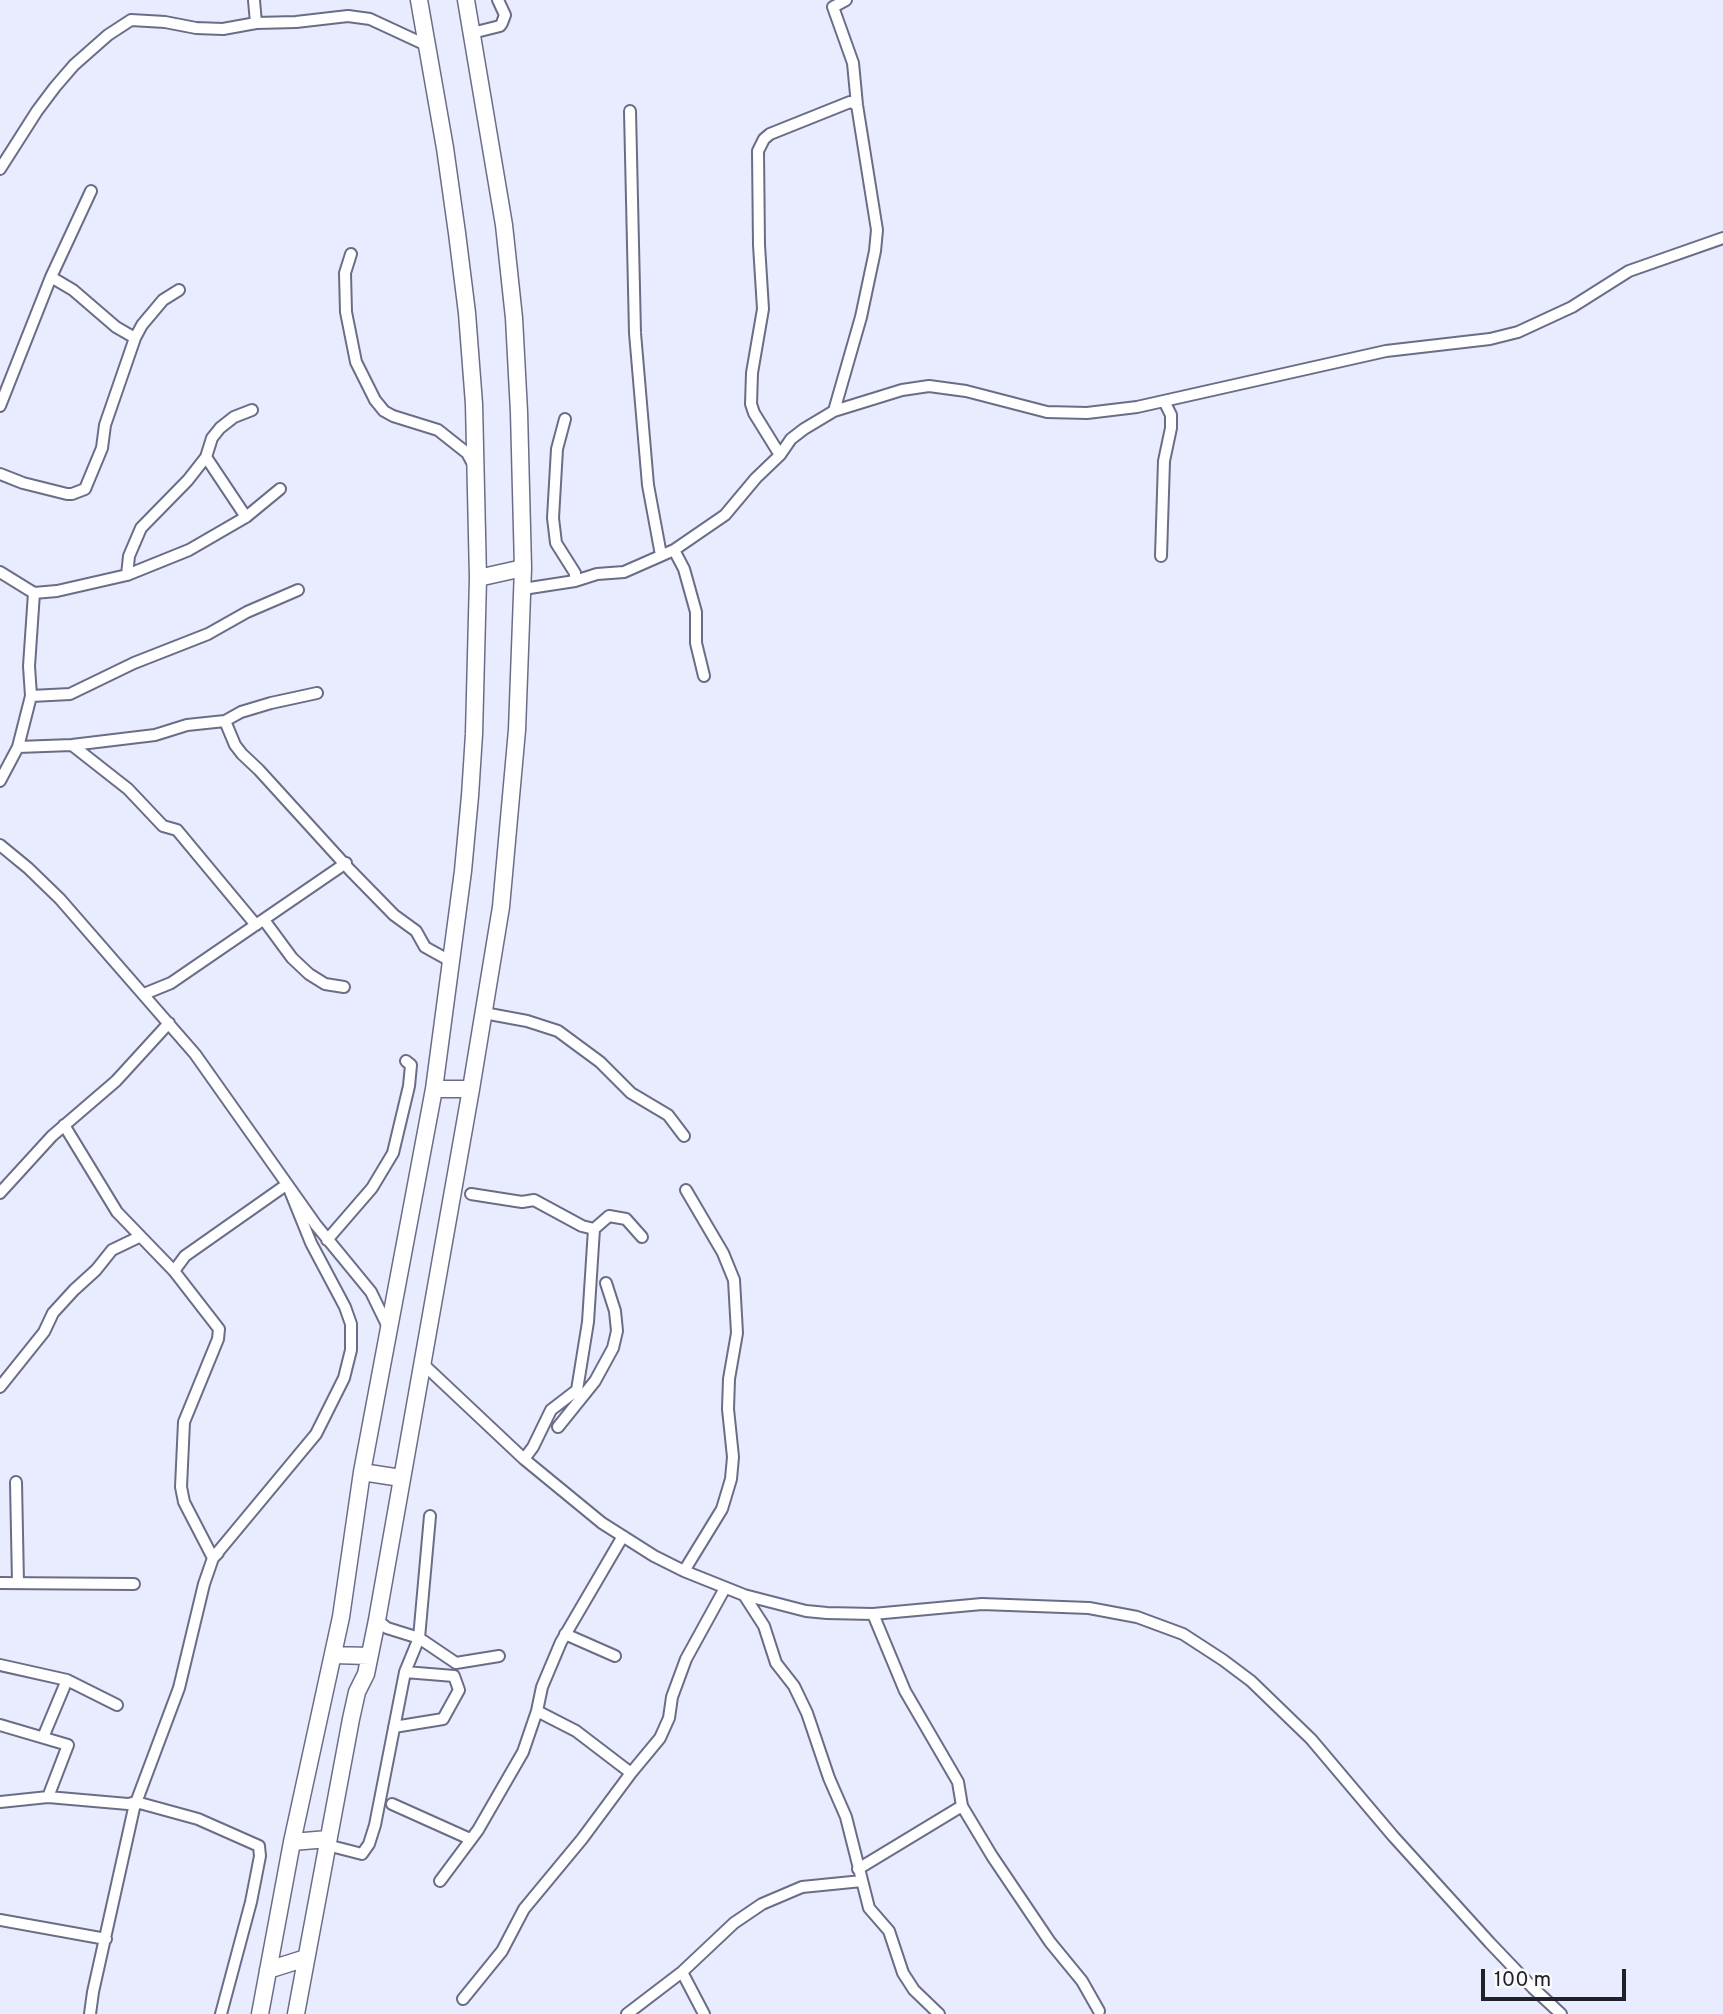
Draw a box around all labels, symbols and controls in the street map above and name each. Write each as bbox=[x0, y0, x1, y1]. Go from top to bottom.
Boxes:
scale bar bbox=[1485, 1954, 1630, 1998]
text: 100 m bbox=[1494, 1967, 1551, 1994]

